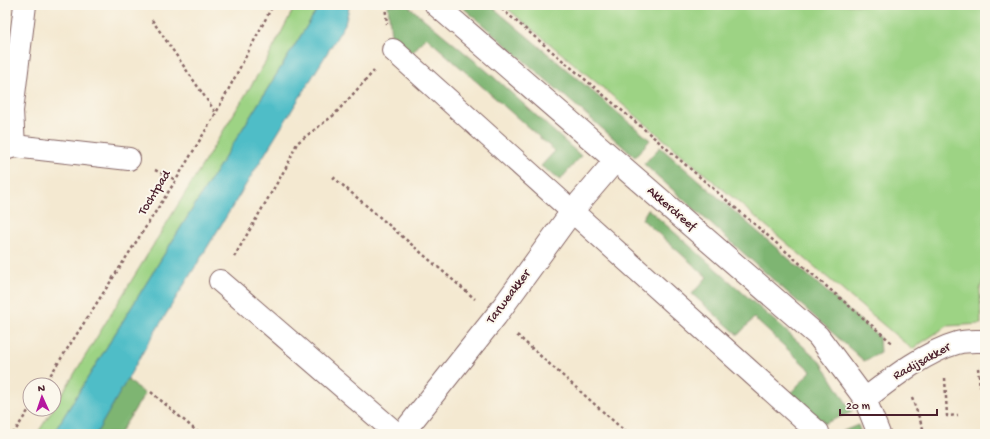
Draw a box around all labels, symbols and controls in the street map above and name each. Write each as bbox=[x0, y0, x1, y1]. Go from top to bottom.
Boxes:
street label: Tochtpad bbox=[135, 167, 175, 219]
street label: Akkerdreef bbox=[643, 184, 699, 235]
street label: Tarweakker bbox=[483, 266, 535, 328]
street label: Radijsakker bbox=[891, 339, 954, 384]
north arrow bbox=[22, 377, 62, 417]
text: N bbox=[38, 383, 45, 395]
scale bar bbox=[840, 391, 937, 417]
text: 20 m bbox=[846, 400, 871, 414]

